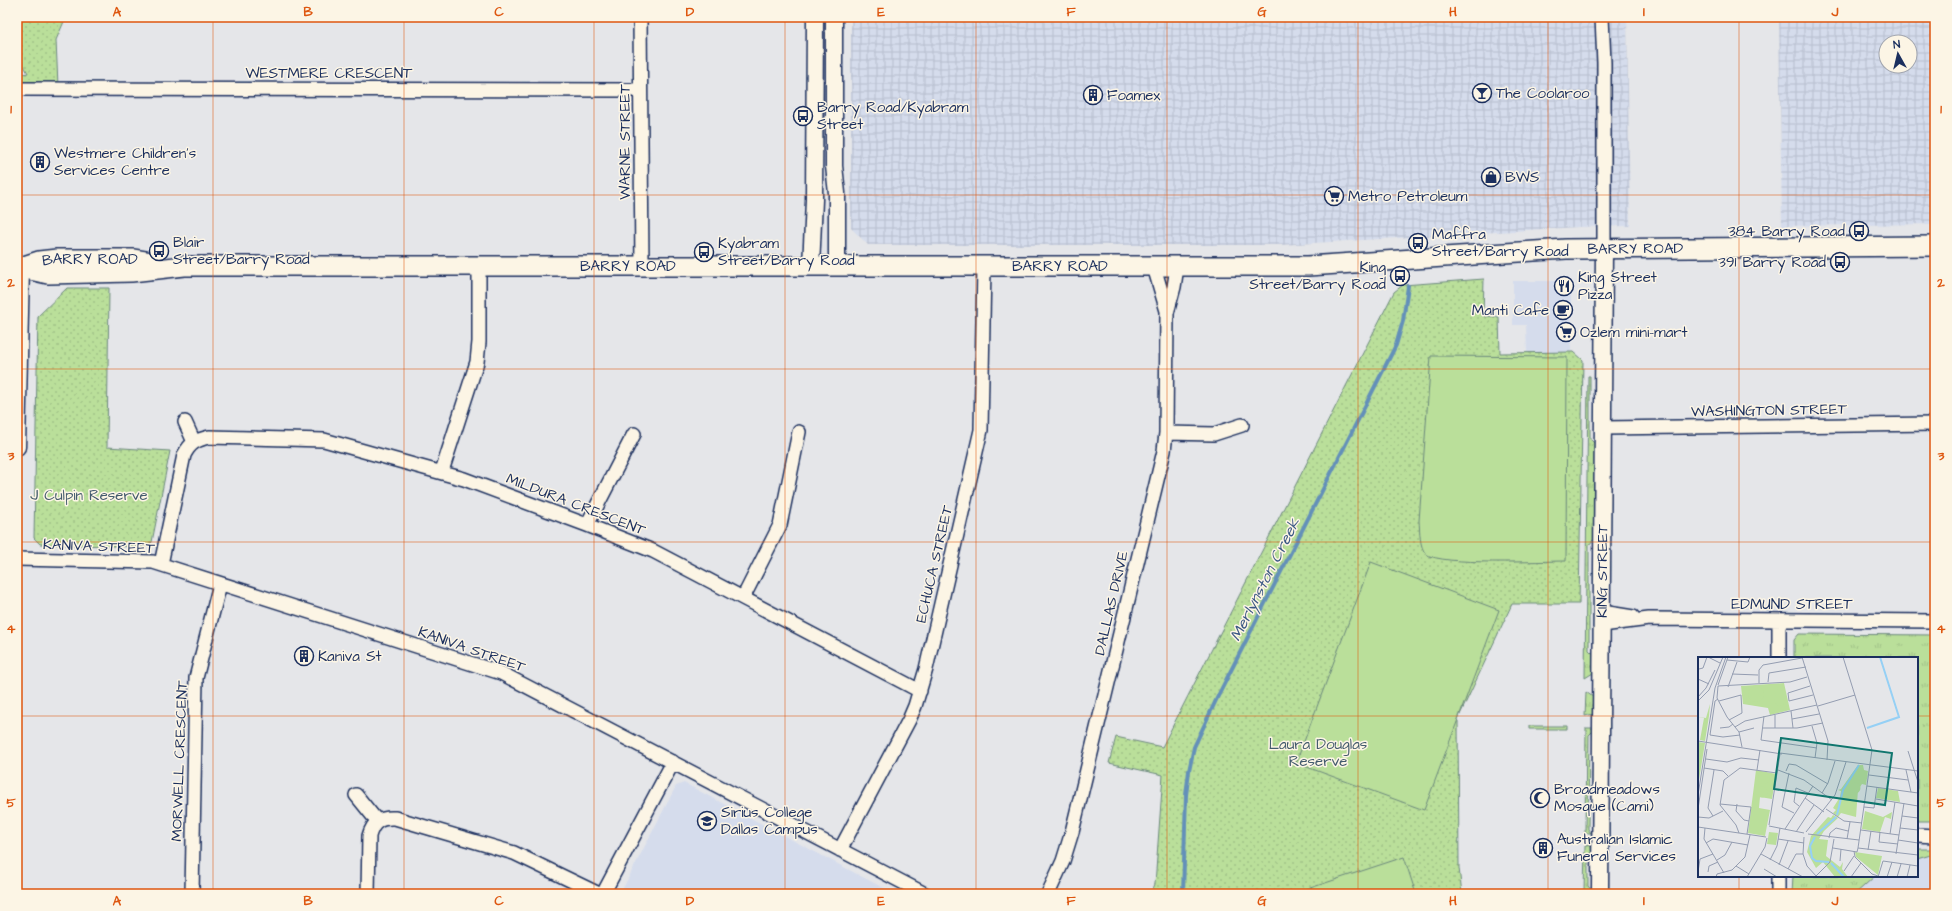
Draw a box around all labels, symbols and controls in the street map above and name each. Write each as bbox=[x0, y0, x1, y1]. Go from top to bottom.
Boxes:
text: A bbox=[113, 3, 122, 21]
text: B bbox=[303, 3, 313, 21]
text: C bbox=[494, 3, 504, 21]
text: D bbox=[686, 3, 695, 21]
text: E bbox=[877, 3, 885, 21]
text: F bbox=[1066, 3, 1076, 21]
text: G bbox=[1257, 3, 1267, 21]
text: H bbox=[1449, 3, 1457, 21]
text: I bbox=[1643, 3, 1645, 21]
text: J bbox=[1831, 3, 1839, 21]
north arrow bbox=[1878, 34, 1918, 74]
text: N bbox=[1892, 37, 1901, 53]
street label: WESTMERE CRESCENT bbox=[246, 63, 413, 84]
bar icon: The Coolaroo bbox=[1471, 82, 1493, 104]
place label: The Coolaroo bbox=[1496, 83, 1590, 104]
street label: WARNE STREET bbox=[615, 84, 636, 200]
building icon: Foamex bbox=[1082, 84, 1104, 106]
place label: Foamex bbox=[1107, 85, 1161, 106]
place label: Barry Road/Kyabram Street bbox=[817, 97, 969, 135]
text: 1 bbox=[10, 100, 12, 118]
text: 1 bbox=[1940, 100, 1942, 118]
bus stop icon: Barry Road/Kyabram Street bbox=[792, 105, 814, 127]
place label: Westmere Children's Services Centre bbox=[54, 143, 197, 181]
building icon: Westmere Children's Services Centre bbox=[29, 151, 51, 173]
shop icon: BWS bbox=[1480, 166, 1502, 188]
place label: BWS bbox=[1505, 167, 1540, 188]
supermarket icon: Metro Petroleum bbox=[1323, 185, 1345, 207]
place label: Metro Petroleum bbox=[1348, 186, 1468, 207]
bus stop icon: 384 Barry Road bbox=[1848, 220, 1870, 242]
place label: 384 Barry Road bbox=[1728, 221, 1845, 243]
place label: Maffra Street/Barry Road bbox=[1432, 224, 1569, 263]
place label: Blair Street/Barry Road bbox=[173, 232, 310, 271]
bus stop icon: Maffra Street/Barry Road bbox=[1407, 232, 1429, 254]
place label: Kyabram Street/Barry Road bbox=[718, 233, 855, 272]
street label: BARRY ROAD bbox=[1587, 238, 1684, 260]
bus stop icon: Blair Street/Barry Road bbox=[148, 240, 170, 262]
bus stop icon: Kyabram Street/Barry Road bbox=[693, 241, 715, 263]
street label: BARRY ROAD bbox=[41, 249, 138, 272]
bus stop icon: 391 Barry Road bbox=[1829, 251, 1851, 273]
place label: 391 Barry Road bbox=[1718, 252, 1826, 274]
street label: BARRY ROAD bbox=[580, 256, 676, 277]
street label: BARRY ROAD bbox=[1012, 256, 1108, 277]
place label: King Street/Barry Road bbox=[1249, 257, 1386, 296]
bus stop icon: King Street/Barry Road bbox=[1389, 265, 1411, 287]
place label: King Street Pizza bbox=[1578, 267, 1657, 305]
text: 2 bbox=[6, 274, 15, 292]
text: 2 bbox=[1936, 274, 1945, 292]
restaurant icon: King Street Pizza bbox=[1553, 275, 1575, 297]
cafe icon: Manti Cafe bbox=[1552, 299, 1574, 321]
place label: Manti Cafe bbox=[1472, 300, 1549, 321]
supermarket icon: Ozlem mini-mart bbox=[1555, 321, 1577, 343]
place label: Ozlem mini-mart bbox=[1580, 322, 1688, 343]
street label: WASHINGTON STREET bbox=[1691, 399, 1848, 422]
text: 3 bbox=[7, 447, 15, 465]
text: 3 bbox=[1937, 447, 1945, 465]
street label: MILDURA CRESCENT bbox=[503, 468, 649, 541]
park label: J Culpin Reserve bbox=[30, 485, 148, 506]
street label: ECHUCA STREET bbox=[911, 503, 958, 625]
water label: Merlynston Creek bbox=[1224, 513, 1307, 645]
street label: KING STREET bbox=[1592, 523, 1613, 618]
street label: KANIVA STREET bbox=[43, 534, 156, 559]
street label: DALLAS DRIVE bbox=[1089, 549, 1134, 657]
street label: EDMUND STREET bbox=[1731, 594, 1853, 615]
text: 4 bbox=[7, 620, 16, 638]
text: 4 bbox=[1937, 620, 1946, 638]
street label: KANIVA STREET bbox=[415, 621, 529, 678]
building icon: Kaniva St bbox=[293, 645, 315, 667]
place label: Kaniva St bbox=[318, 646, 382, 667]
inset map bbox=[1698, 657, 1918, 877]
street label: MORWELL CRESCENT bbox=[166, 680, 193, 842]
park label: Laura Douglas Reserve bbox=[1269, 734, 1368, 772]
place label: Broadmeadows Mosque (Cami) bbox=[1554, 779, 1660, 817]
mosque icon: Broadmeadows Mosque (Cami) bbox=[1529, 787, 1551, 809]
text: 5 bbox=[6, 794, 16, 812]
text: 5 bbox=[1936, 794, 1946, 812]
place label: Sirius College Dallas Campus bbox=[721, 802, 818, 840]
school or university icon: Sirius College Dallas Campus bbox=[696, 810, 718, 832]
place label: Australian Islamic Funeral Services bbox=[1557, 829, 1677, 867]
building icon: Australian Islamic Funeral Services bbox=[1532, 837, 1554, 859]
text: A bbox=[113, 892, 122, 910]
text: B bbox=[303, 892, 313, 910]
text: C bbox=[494, 892, 504, 910]
text: D bbox=[686, 892, 695, 910]
text: E bbox=[877, 892, 885, 910]
text: F bbox=[1066, 892, 1076, 910]
text: G bbox=[1257, 892, 1267, 910]
text: H bbox=[1449, 892, 1457, 910]
text: I bbox=[1643, 892, 1645, 910]
text: J bbox=[1831, 892, 1839, 910]

